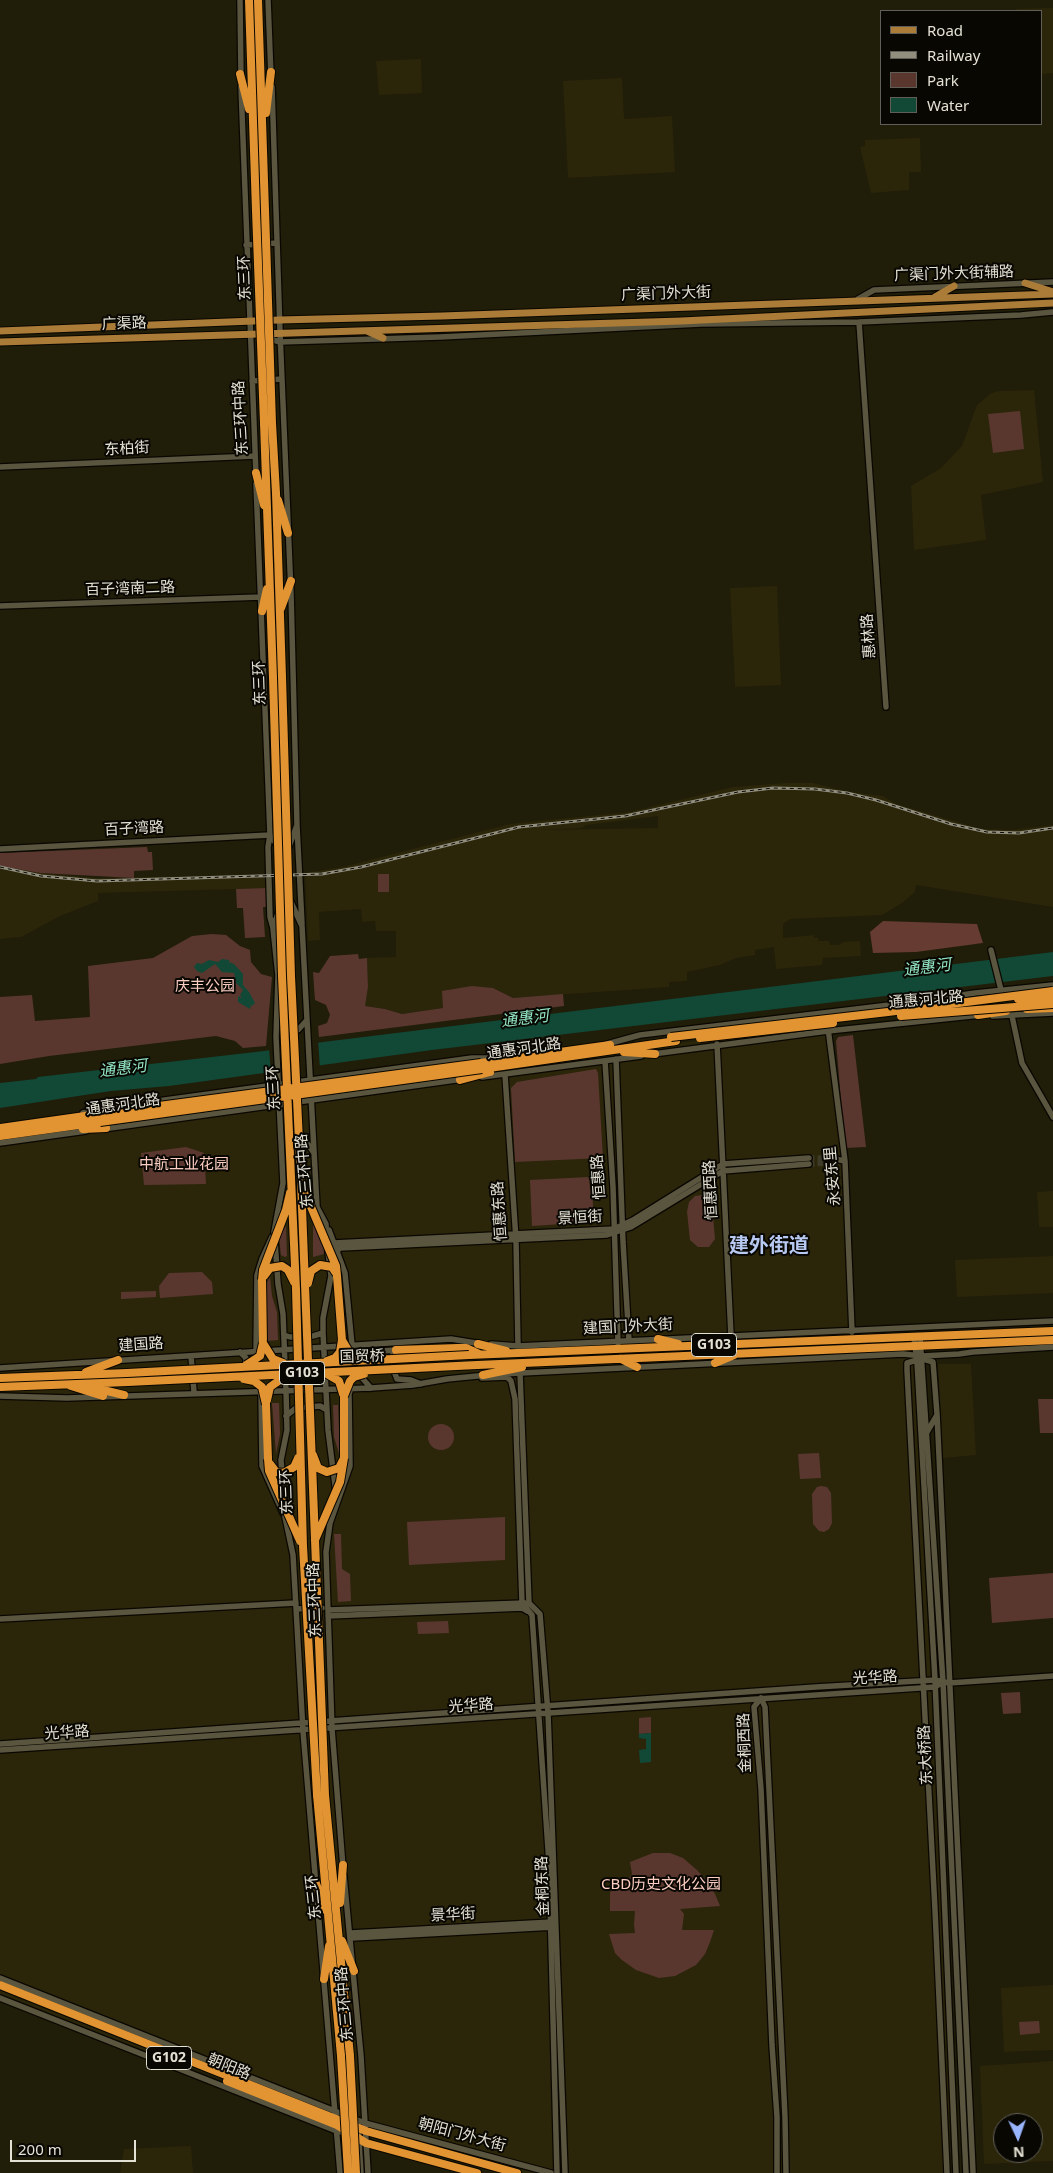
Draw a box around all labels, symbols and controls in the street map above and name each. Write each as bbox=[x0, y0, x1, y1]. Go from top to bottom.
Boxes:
legend bbox=[880, 10, 1043, 125]
text: Road bbox=[927, 20, 963, 40]
text: Railway bbox=[927, 45, 980, 65]
text: Park bbox=[927, 70, 959, 90]
text: Water bbox=[927, 95, 969, 115]
street label: 东三环 bbox=[235, 255, 255, 301]
street label: 广渠门外大街辅路 bbox=[894, 263, 1014, 285]
street label: 广渠门外大街 bbox=[621, 283, 711, 305]
street label: 广渠路 bbox=[101, 314, 147, 334]
street label: 东三环中路 bbox=[230, 380, 252, 456]
street label: 东柏街 bbox=[104, 439, 150, 459]
street label: 百子湾南二路 bbox=[85, 578, 175, 600]
street label: 惠林路 bbox=[858, 613, 880, 659]
street label: 东三环 bbox=[250, 660, 270, 706]
street label: 百子湾路 bbox=[104, 818, 164, 840]
water label: 通惠河 bbox=[902, 956, 952, 980]
park label: 庆丰公园 bbox=[175, 978, 235, 996]
street label: 通惠河北路 bbox=[888, 988, 964, 1012]
water label: 通惠河 bbox=[500, 1007, 550, 1031]
street label: 通惠河北路 bbox=[486, 1035, 562, 1063]
water label: 通惠河 bbox=[98, 1057, 148, 1081]
street label: 东三环 bbox=[264, 1065, 284, 1111]
street label: 通惠河北路 bbox=[85, 1091, 161, 1119]
street label: 东三环中路 bbox=[293, 1133, 317, 1209]
street label: 永安东里 bbox=[821, 1145, 845, 1207]
street label: 恒惠路 bbox=[588, 1154, 610, 1200]
park label: 中航工业花园 bbox=[139, 1156, 229, 1174]
street label: 恒惠西路 bbox=[700, 1160, 722, 1220]
street label: 恒惠东路 bbox=[489, 1180, 511, 1242]
street label: 景恒街 bbox=[557, 1208, 603, 1228]
district label: 建外街道 bbox=[729, 1234, 809, 1258]
street label: 建国门外大街 bbox=[583, 1316, 673, 1338]
street label: 建国路 bbox=[118, 1334, 164, 1356]
road number: G103 bbox=[692, 1334, 736, 1356]
street label: 国贸桥 bbox=[339, 1347, 385, 1367]
road number: G103 bbox=[280, 1362, 324, 1385]
street label: 东三环 bbox=[277, 1469, 297, 1515]
street label: 东三环中路 bbox=[305, 1562, 325, 1638]
street label: 光华路 bbox=[852, 1668, 898, 1688]
street label: 光华路 bbox=[448, 1695, 494, 1717]
street label: 金桐西路 bbox=[735, 1713, 755, 1773]
street label: 光华路 bbox=[44, 1722, 90, 1744]
street label: 东大桥路 bbox=[915, 1725, 937, 1785]
street label: 金桐东路 bbox=[533, 1856, 553, 1916]
street label: 东三环 bbox=[303, 1874, 325, 1920]
park label: CBD历史文化公园 bbox=[601, 1876, 721, 1894]
street label: 景华街 bbox=[430, 1905, 476, 1925]
street label: 东三环中路 bbox=[333, 1966, 357, 2042]
road number: G102 bbox=[146, 2046, 192, 2070]
street label: 朝阳路 bbox=[205, 2050, 253, 2084]
north arrow bbox=[993, 2113, 1043, 2163]
street label: 朝阳门外大街 bbox=[416, 2115, 508, 2155]
scale bar bbox=[12, 2130, 139, 2162]
text: 200 m bbox=[18, 2139, 62, 2159]
text: N bbox=[1013, 2143, 1025, 2162]

